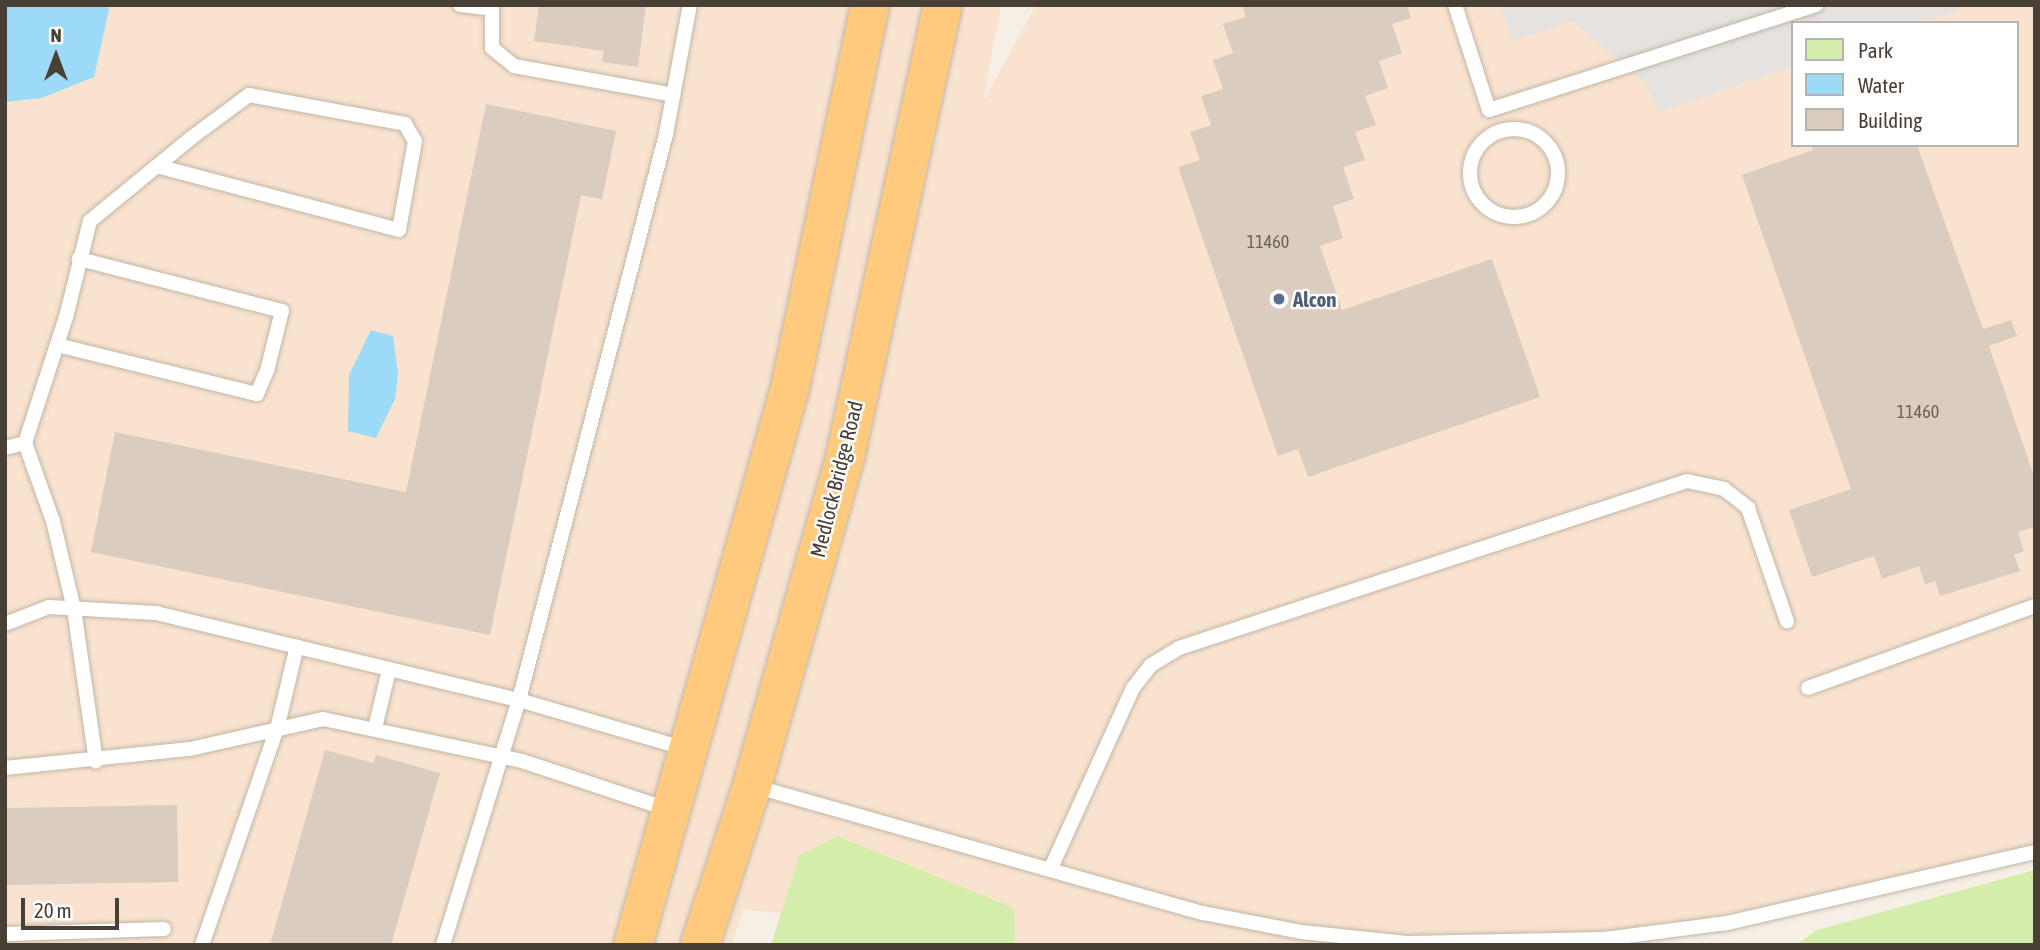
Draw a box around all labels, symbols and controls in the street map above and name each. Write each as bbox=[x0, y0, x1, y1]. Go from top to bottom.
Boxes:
north arrow bbox=[21, 21, 91, 91]
legend bbox=[1792, 21, 2019, 147]
text: N bbox=[50, 24, 62, 46]
text: Park bbox=[1858, 38, 1893, 62]
text: Water bbox=[1858, 73, 1904, 97]
text: Building bbox=[1858, 108, 1922, 132]
house number: 11460 bbox=[1247, 231, 1289, 253]
place label: Alcon bbox=[1293, 286, 1336, 312]
marker: Alcon bbox=[1271, 291, 1287, 307]
street label: Medlock Bridge Road bbox=[804, 398, 868, 560]
house number: 11460 bbox=[1897, 401, 1939, 423]
scale bar bbox=[24, 884, 122, 928]
text: 20 m bbox=[34, 898, 72, 922]

